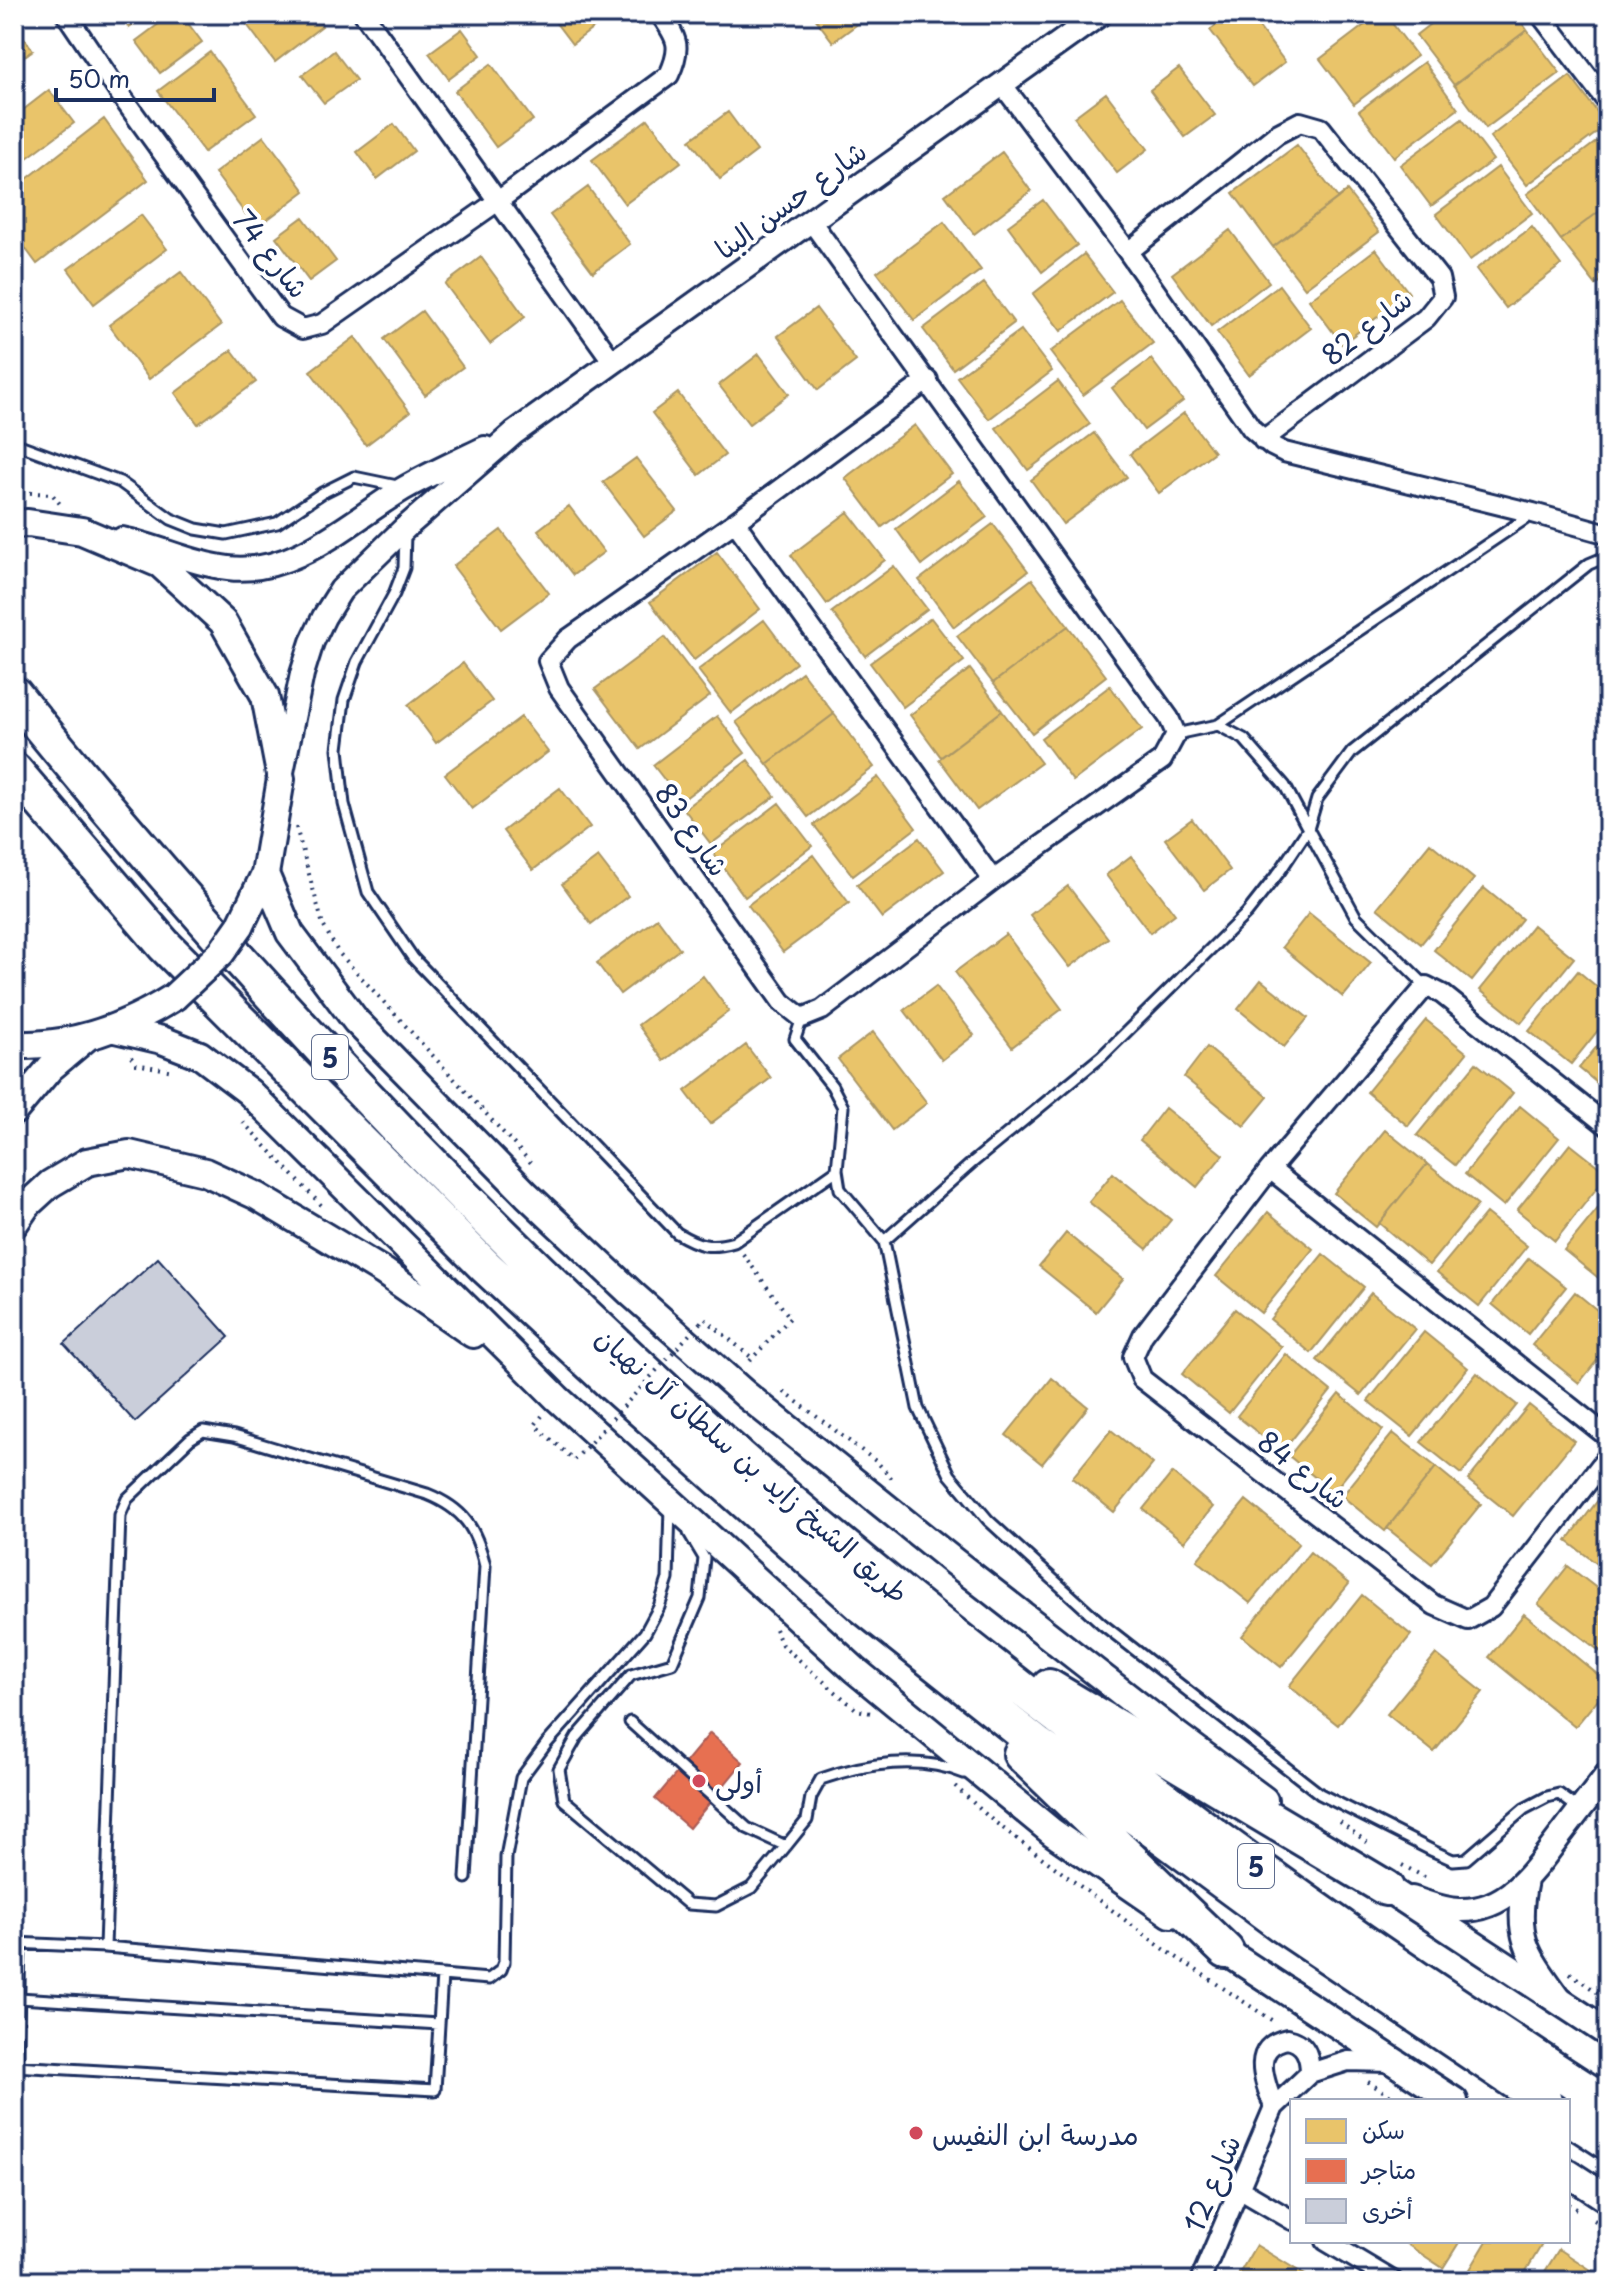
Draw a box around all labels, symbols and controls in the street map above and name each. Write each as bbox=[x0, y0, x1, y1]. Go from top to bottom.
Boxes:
scale bar bbox=[56, 52, 214, 102]
text: 50 m bbox=[68, 60, 130, 96]
street label: شارع حسن البنا bbox=[705, 129, 875, 269]
street label: شارع 74 bbox=[223, 199, 321, 307]
street label: شارع 82 bbox=[1312, 277, 1420, 375]
street label: شارع 83 bbox=[645, 774, 741, 884]
road number: 5 bbox=[312, 1035, 348, 1079]
street label: طريق الشيخ زايد بن سلطان آل نهيان bbox=[587, 1316, 919, 1612]
street label: شارع 84 bbox=[1249, 1420, 1359, 1518]
place label: أولى bbox=[715, 1760, 762, 1803]
marker: أولى bbox=[690, 1772, 708, 1790]
road number: 5 bbox=[1238, 1844, 1274, 1888]
legend bbox=[1290, 2099, 1570, 2243]
text: سكن bbox=[1362, 2111, 1405, 2147]
place label: مدرسة ابن النفيس bbox=[932, 2112, 1139, 2155]
marker: مدرسة ابن النفيس bbox=[907, 2124, 925, 2142]
street label: شارع 12 bbox=[1171, 2128, 1251, 2238]
text: متاجر bbox=[1360, 2151, 1416, 2187]
text: أخرى bbox=[1362, 2191, 1413, 2227]

